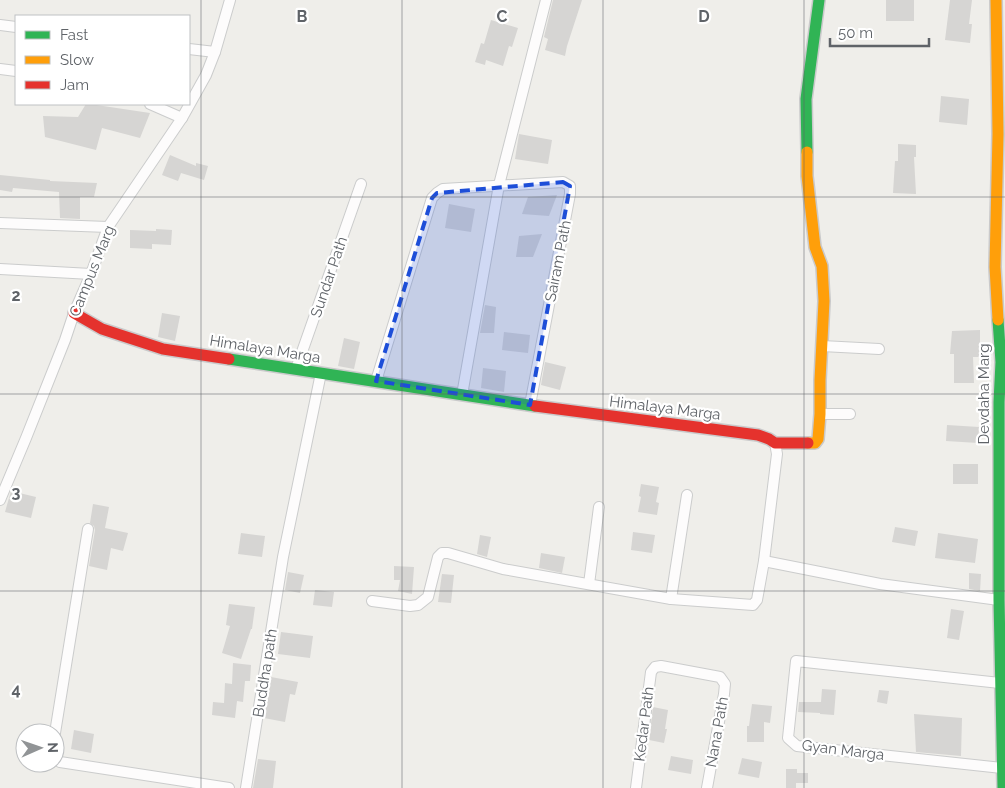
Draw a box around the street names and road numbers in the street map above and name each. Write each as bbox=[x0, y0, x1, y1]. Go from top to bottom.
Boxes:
street label: Sairam Path bbox=[541, 219, 575, 303]
street label: Campus Marg bbox=[65, 223, 119, 319]
street label: Sundar Path bbox=[307, 234, 351, 320]
street label: Himalaya Marga bbox=[208, 331, 322, 367]
street label: Devdaha Marg bbox=[975, 344, 993, 444]
street label: Himalaya Marga bbox=[608, 392, 722, 424]
street label: Buddha path bbox=[249, 627, 281, 719]
street label: Kedar Path bbox=[630, 685, 658, 763]
street label: Nana Path bbox=[702, 695, 732, 769]
street label: Gyan Marga bbox=[801, 736, 885, 764]

